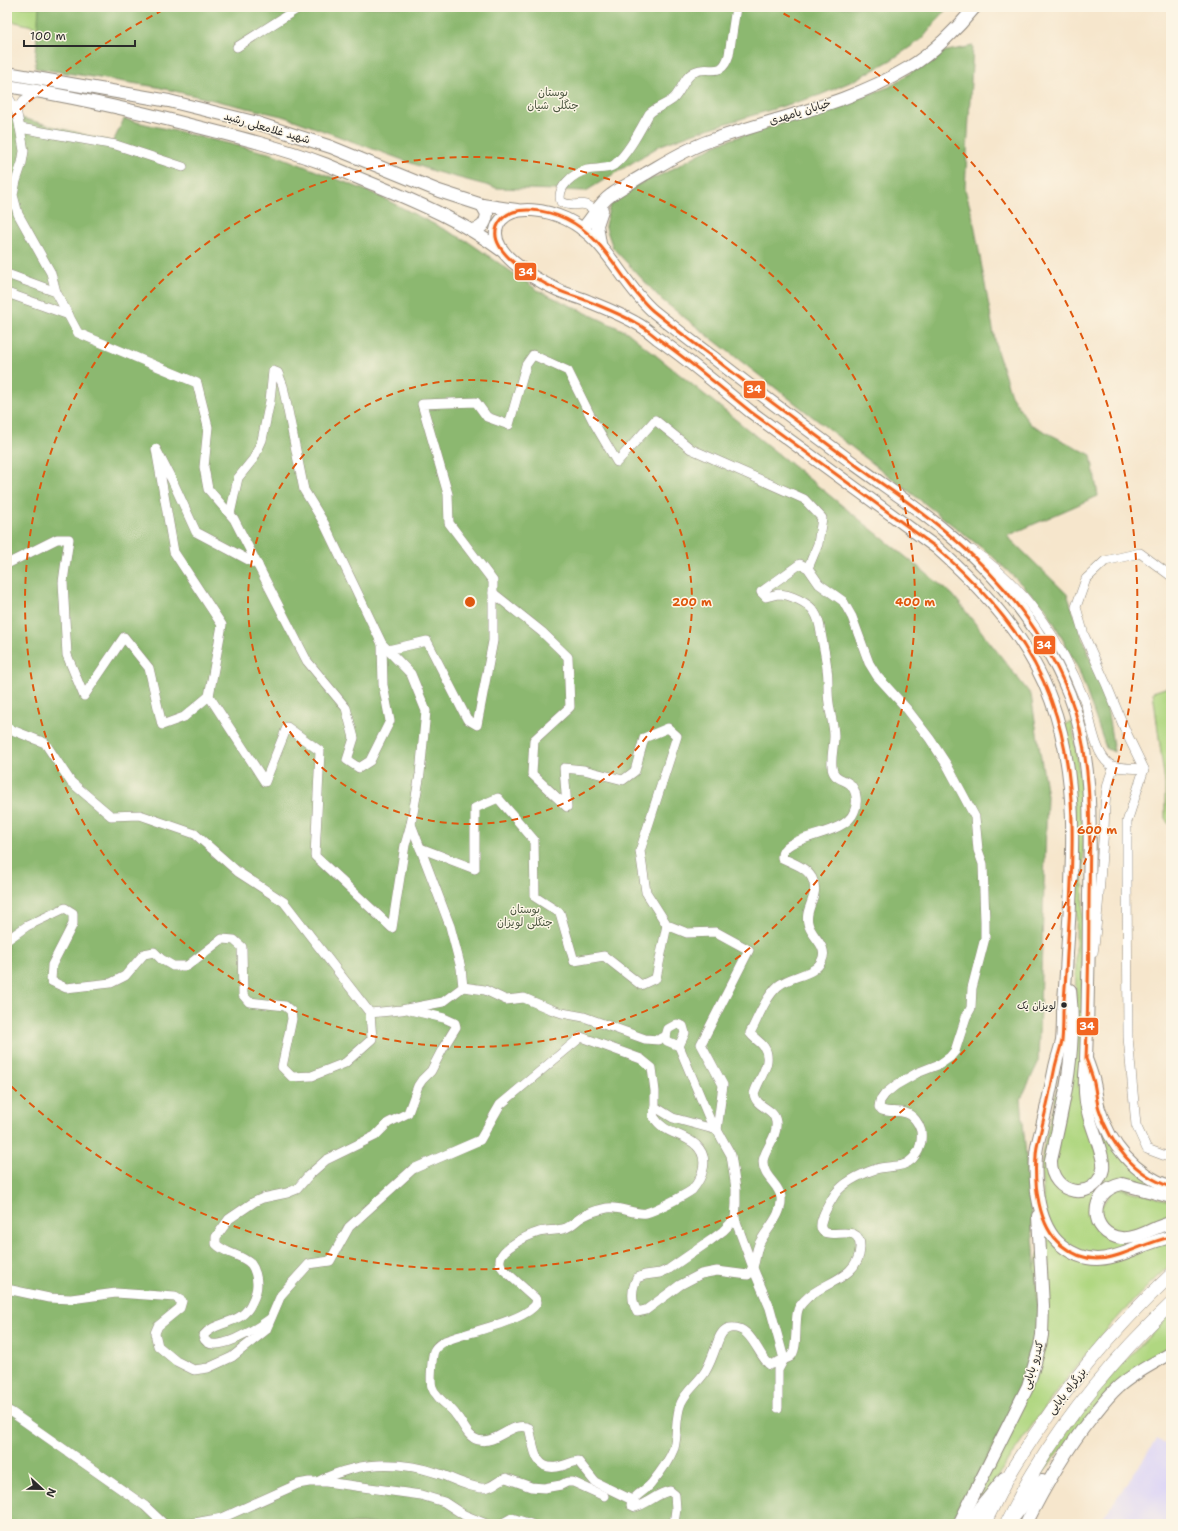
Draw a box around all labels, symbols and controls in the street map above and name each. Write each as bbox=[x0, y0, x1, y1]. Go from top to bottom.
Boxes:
scale bar bbox=[24, 22, 135, 48]
text: 100 m bbox=[30, 28, 66, 44]
park label: بوستان جنگلی شیان bbox=[527, 85, 579, 113]
street label: خیابان یامهدی bbox=[767, 95, 833, 129]
street label: شهید غلامعلی رشید bbox=[222, 109, 312, 147]
line badge: 34 bbox=[514, 262, 537, 281]
text: 34 bbox=[518, 265, 534, 280]
line badge: 34 bbox=[743, 380, 766, 399]
text: 34 bbox=[746, 382, 762, 397]
text: 200 m bbox=[672, 594, 712, 610]
text: 400 m bbox=[895, 594, 935, 610]
centre of rings bbox=[463, 595, 477, 609]
line badge: 34 bbox=[1033, 635, 1056, 655]
text: 34 bbox=[1036, 638, 1052, 653]
text: 600 m bbox=[1077, 822, 1117, 838]
park label: بوستان جنگلی لویزان bbox=[497, 902, 553, 930]
place label: لویزان یک bbox=[1017, 999, 1056, 1013]
marker: لویزان یک bbox=[1059, 1000, 1069, 1010]
line badge: 34 bbox=[1076, 1017, 1099, 1036]
text: 34 bbox=[1079, 1019, 1095, 1034]
street label: کندرو بابایی bbox=[1019, 1339, 1048, 1391]
street label: بزرگراه بابایی bbox=[1044, 1365, 1090, 1417]
north arrow bbox=[22, 1469, 62, 1509]
text: N bbox=[42, 1486, 59, 1500]

